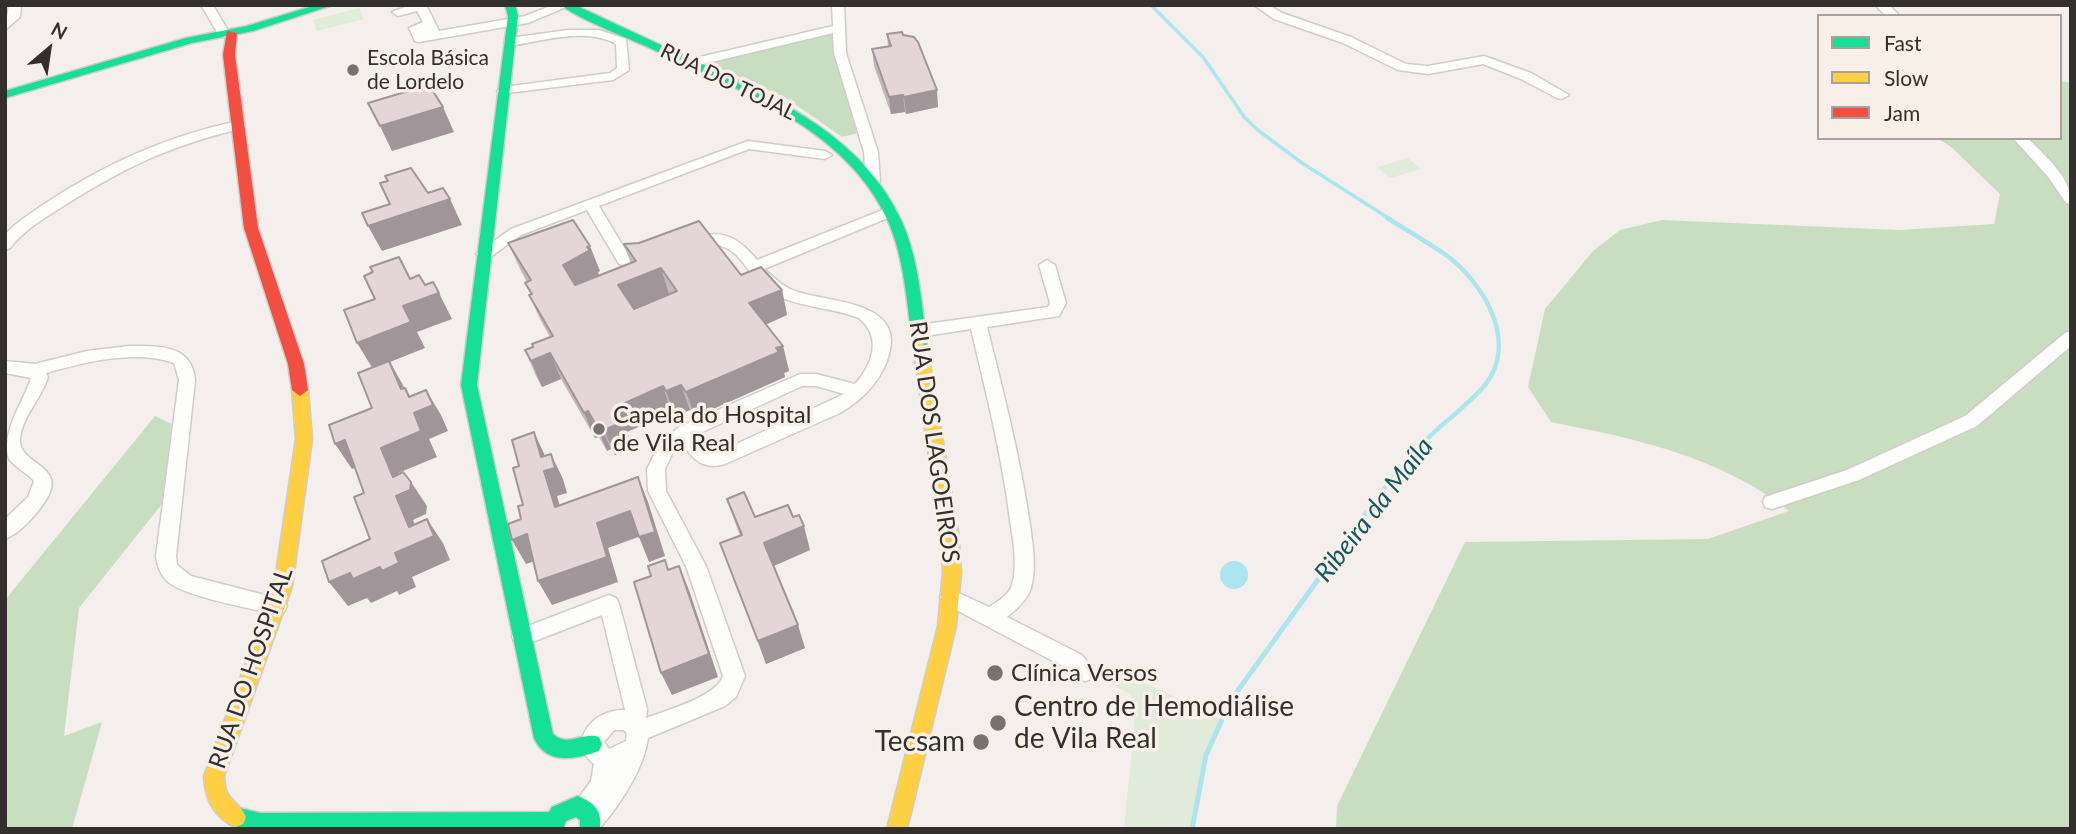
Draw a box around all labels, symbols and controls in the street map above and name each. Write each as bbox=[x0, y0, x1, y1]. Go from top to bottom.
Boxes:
north arrow bbox=[14, 14, 84, 84]
legend bbox=[1817, 14, 2062, 140]
text: N bbox=[47, 17, 71, 44]
text: Fast bbox=[1884, 30, 1921, 55]
street label: RUA DO TOJAL bbox=[656, 38, 800, 126]
place label: Escola Básica de Lordelo bbox=[367, 45, 489, 95]
marker: Escola Básica de Lordelo bbox=[345, 62, 361, 78]
text: Slow bbox=[1884, 65, 1928, 90]
text: Jam bbox=[1884, 100, 1920, 125]
street label: RUA DOS LAGOEIROS bbox=[903, 319, 965, 565]
place label: Capela do Hospital de Vila Real bbox=[613, 401, 811, 457]
marker: Capela do Hospital de Vila Real bbox=[591, 421, 607, 437]
water label: Ribeira da Maíla bbox=[1308, 432, 1440, 588]
street label: RUA DO HOSPITAL bbox=[203, 564, 299, 772]
place label: Clínica Versos bbox=[1011, 659, 1157, 687]
marker: Clínica Versos bbox=[985, 663, 1005, 683]
place label: Centro de Hemodiálise de Vila Real bbox=[1014, 690, 1294, 756]
marker: Centro de Hemodiálise de Vila Real bbox=[988, 713, 1008, 733]
place label: Tecsam bbox=[875, 725, 965, 759]
marker: Tecsam bbox=[971, 732, 991, 752]

